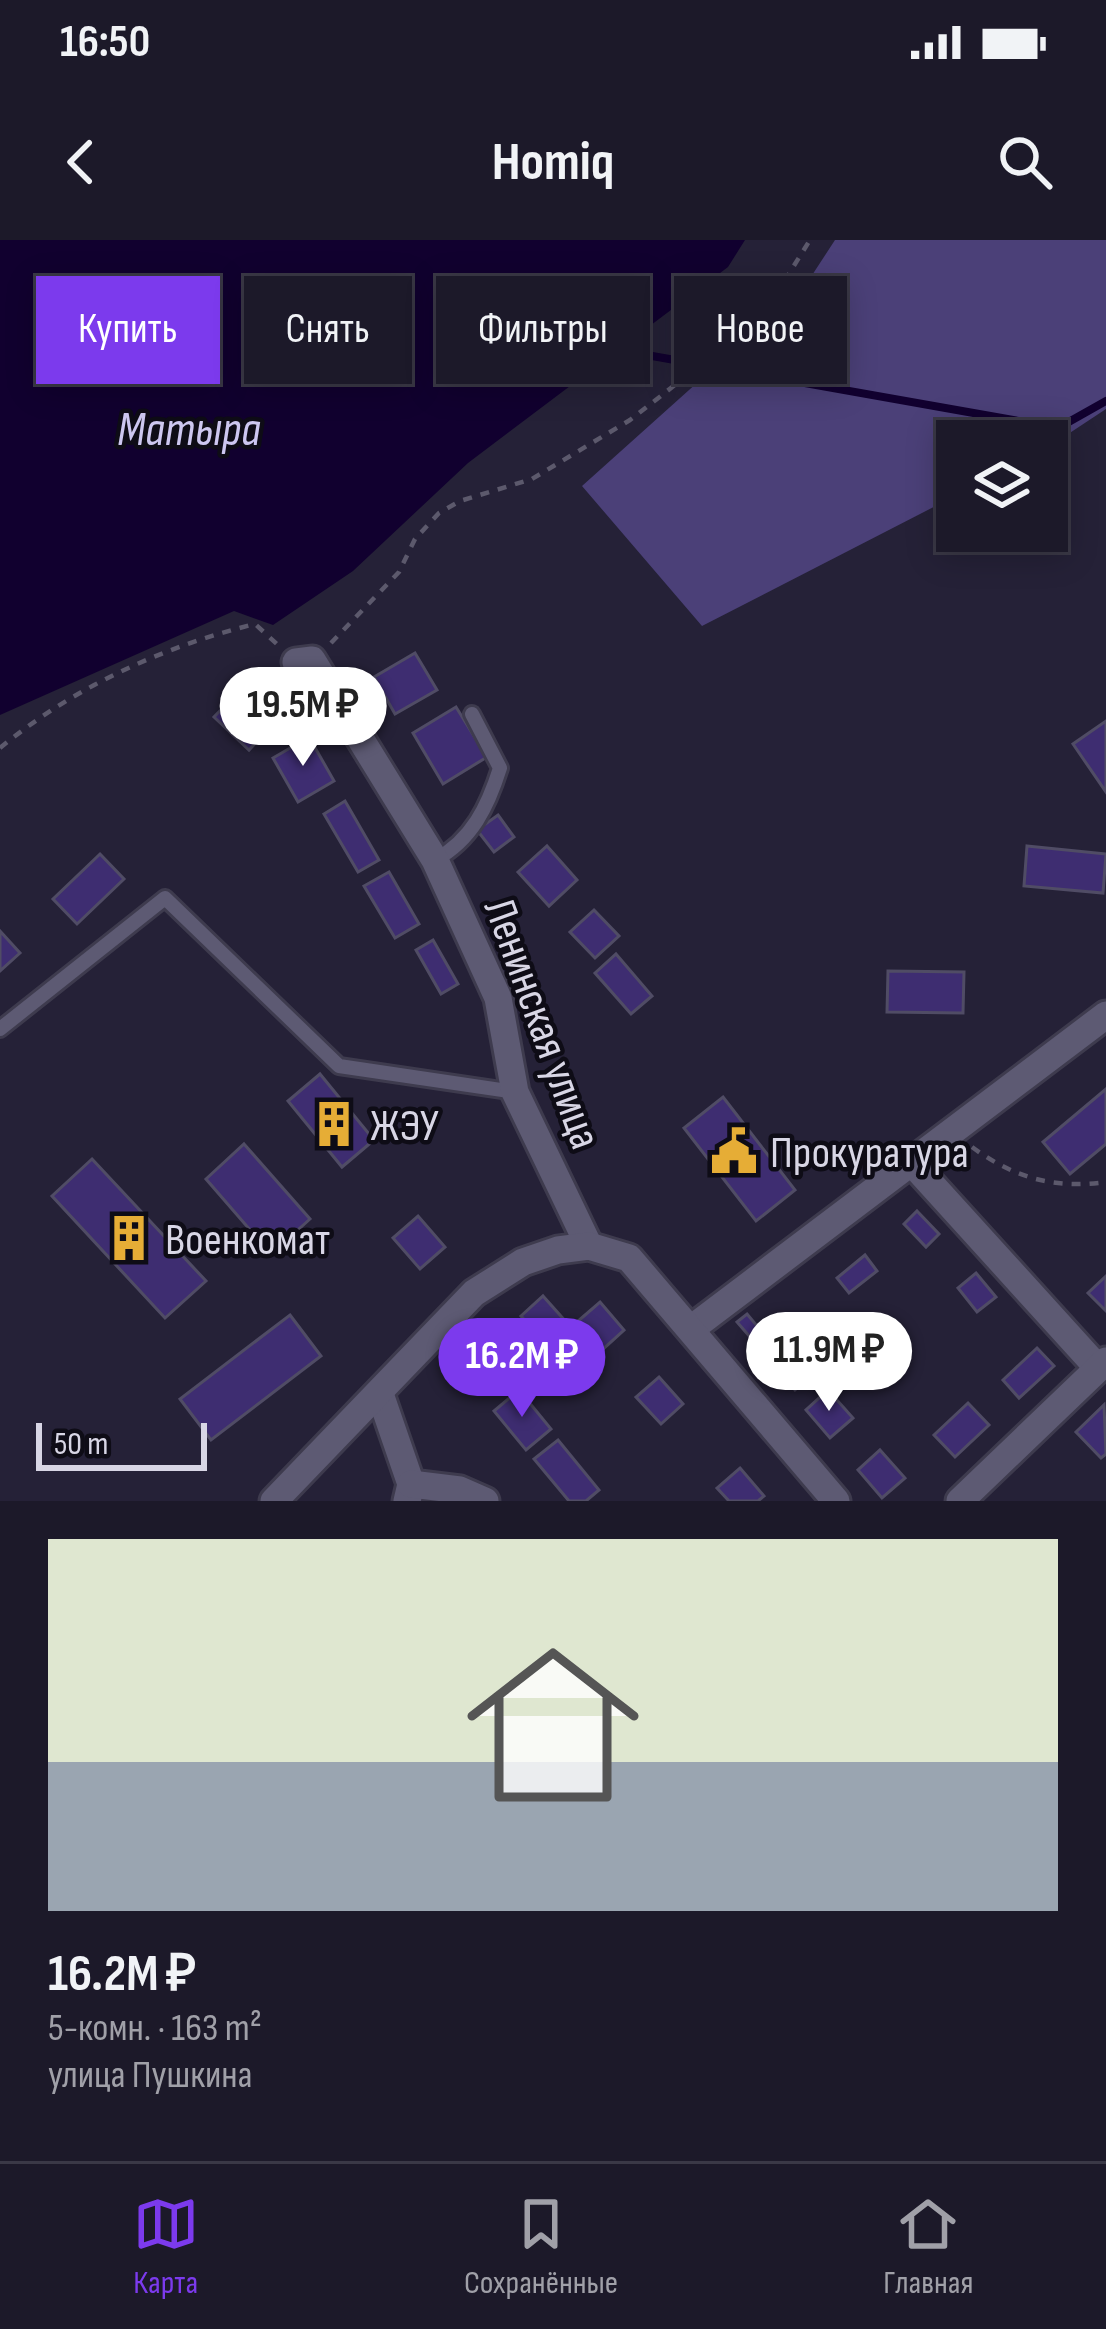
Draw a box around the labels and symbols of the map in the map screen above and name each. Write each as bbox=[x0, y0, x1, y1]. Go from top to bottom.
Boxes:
water label: Матыра bbox=[117, 402, 261, 459]
pin: 19.5M ₽ bbox=[192, 667, 414, 769]
street label: Ленинская улица bbox=[471, 891, 612, 1157]
building icon: ЖЭУ bbox=[309, 1099, 359, 1149]
place label: ЖЭУ bbox=[370, 1099, 439, 1154]
public building icon: Прокуратура bbox=[709, 1126, 759, 1176]
place label: Прокуратура bbox=[770, 1126, 969, 1181]
building icon: Военкомат bbox=[104, 1213, 154, 1263]
place label: Военкомат bbox=[165, 1213, 330, 1268]
pin: 11.9M ₽ bbox=[718, 1312, 940, 1414]
pin: 16.2M ₽ bbox=[411, 1318, 633, 1420]
scale bar bbox=[36, 1417, 207, 1470]

